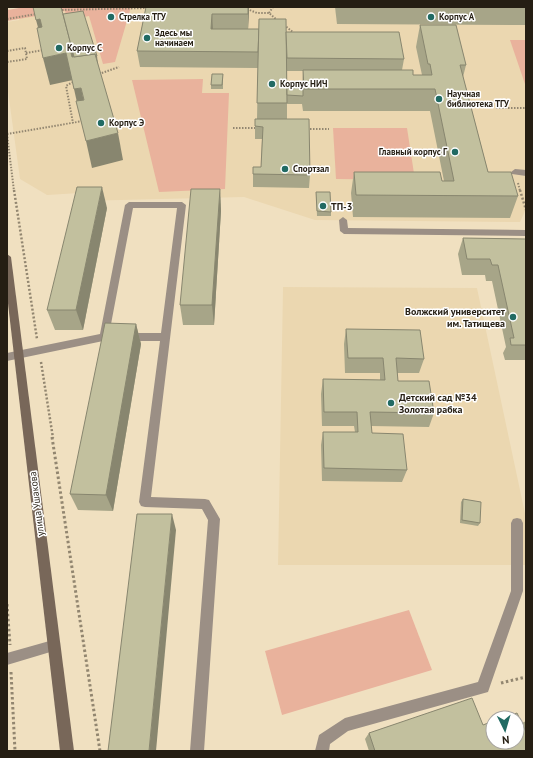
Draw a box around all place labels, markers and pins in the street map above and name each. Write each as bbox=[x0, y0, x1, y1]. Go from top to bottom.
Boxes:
place label: Стрелка ТГУ bbox=[119, 11, 167, 22]
place label: Корпус А bbox=[439, 11, 475, 22]
marker: Стрелка ТГУ bbox=[106, 12, 116, 22]
marker: Корпус А bbox=[426, 12, 436, 22]
place label: Здесь мы начинаем bbox=[155, 27, 194, 48]
marker: Здесь мы начинаем bbox=[142, 33, 152, 43]
place label: Корпус С bbox=[67, 42, 102, 53]
marker: Корпус С bbox=[54, 43, 64, 53]
place label: Корпус НИЧ bbox=[280, 78, 327, 89]
marker: Корпус НИЧ bbox=[267, 79, 277, 89]
place label: Научная библиотека ТГУ bbox=[447, 88, 510, 109]
marker: Научная библиотека ТГУ bbox=[434, 94, 444, 104]
place label: Корпус Э bbox=[109, 117, 144, 128]
marker: Корпус Э bbox=[96, 118, 106, 128]
place label: Главный корпус Г bbox=[379, 146, 448, 157]
marker: Главный корпус Г bbox=[450, 147, 460, 157]
place label: Спортзал bbox=[293, 163, 330, 174]
marker: Спортзал bbox=[280, 164, 290, 174]
place label: ТП-3 bbox=[331, 200, 352, 213]
marker: ТП-3 bbox=[318, 201, 328, 211]
place label: Волжский университет им. Татищева bbox=[405, 305, 506, 330]
marker: Волжский университет им. Татищева bbox=[508, 312, 518, 322]
place label: Детский сад №34 Золотая рабка bbox=[399, 391, 477, 416]
marker: Детский сад №34 Золотая рабка bbox=[386, 398, 396, 408]

